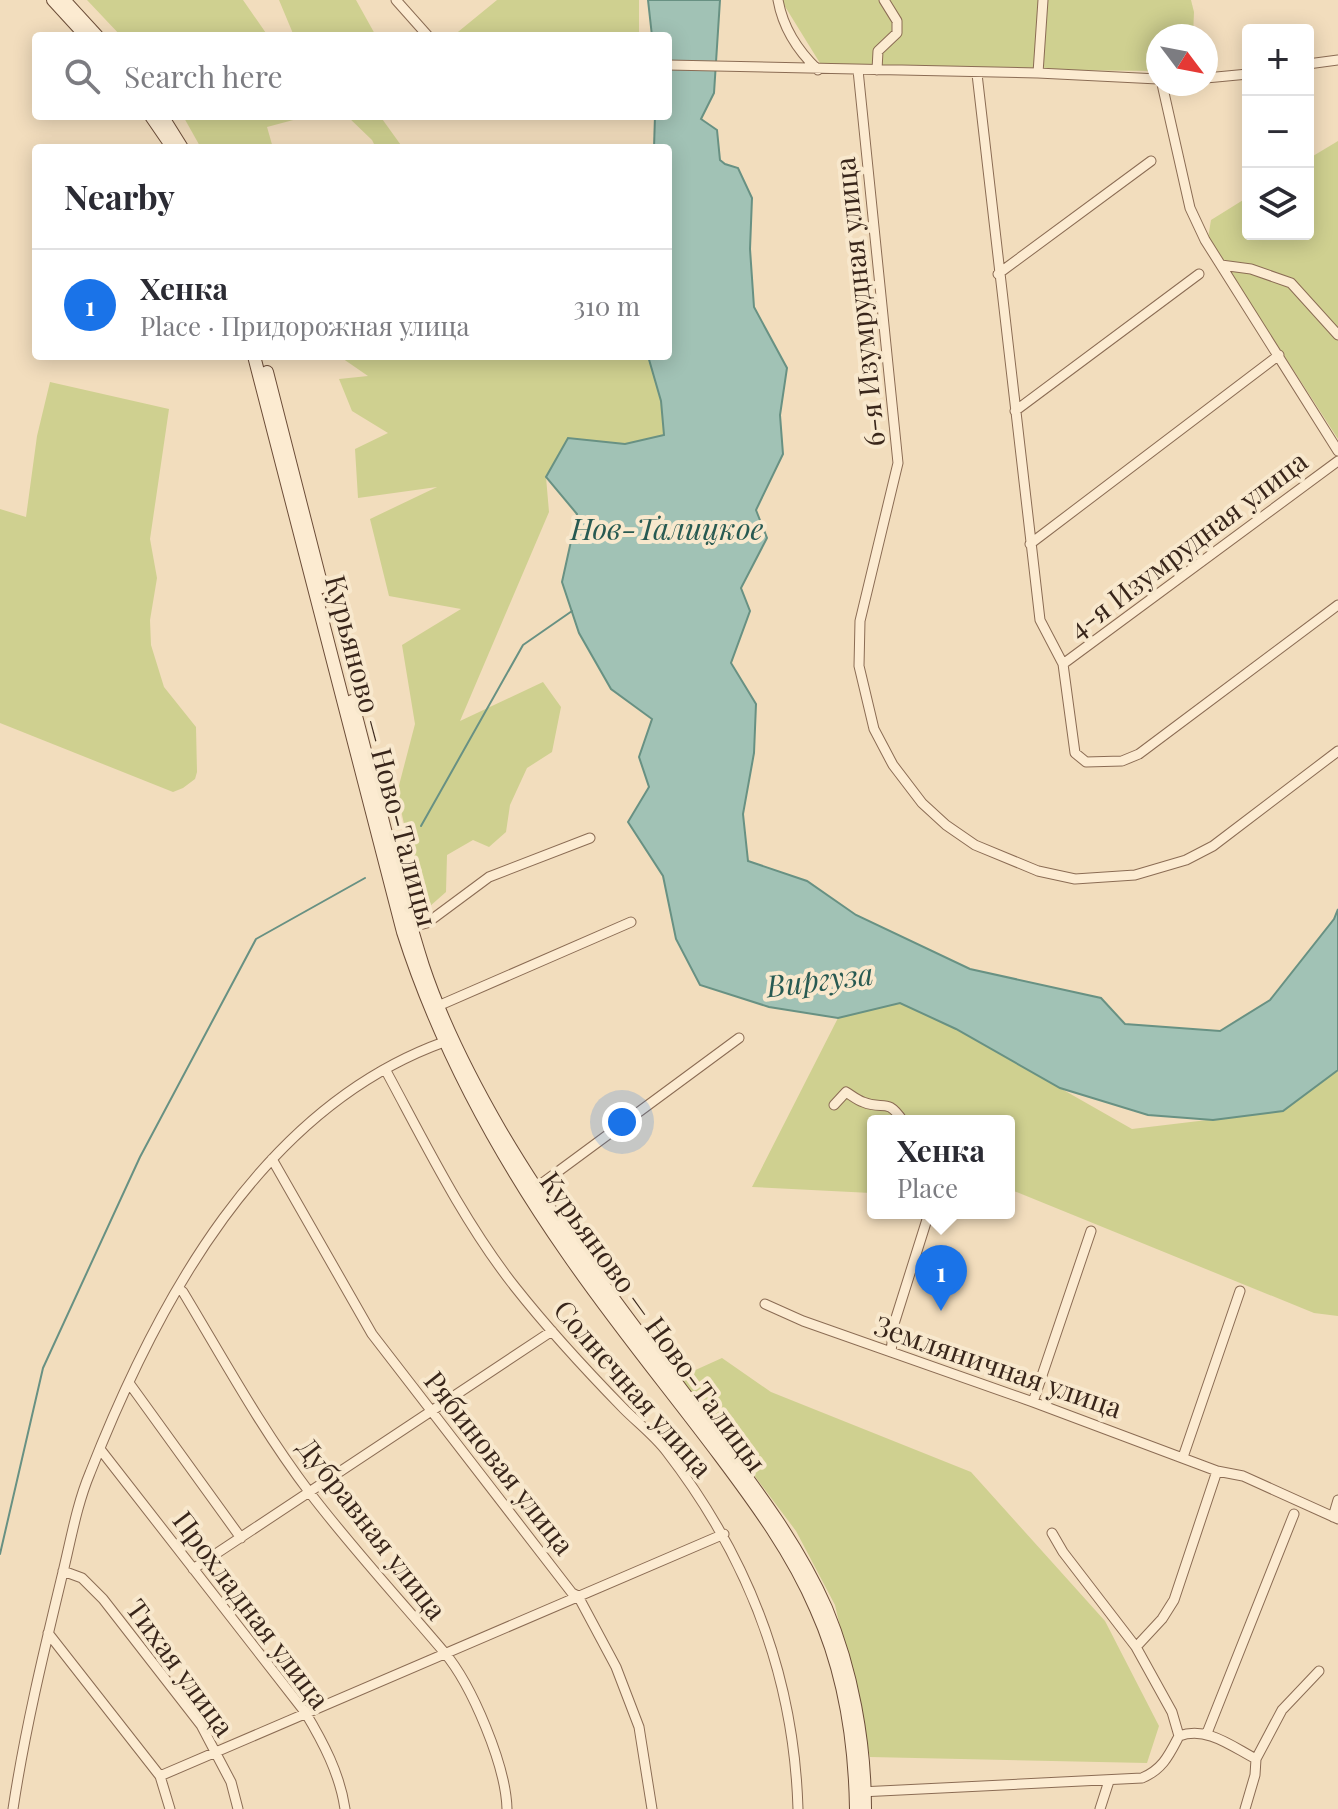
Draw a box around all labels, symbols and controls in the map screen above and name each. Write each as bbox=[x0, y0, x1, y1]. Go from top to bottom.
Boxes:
north arrow bbox=[1146, 24, 1218, 96]
map controls bbox=[1242, 24, 1314, 240]
button: + bbox=[1242, 24, 1314, 96]
search box bbox=[32, 32, 672, 120]
icon: search bbox=[60, 54, 104, 98]
text: Search here bbox=[124, 56, 283, 96]
button: − bbox=[1242, 96, 1314, 168]
street label: 6-я Изумрудная улица bbox=[825, 156, 892, 449]
button: layers bbox=[1242, 168, 1314, 240]
text: Nearby bbox=[64, 173, 175, 219]
text: Хенка bbox=[140, 268, 228, 308]
text: 1 bbox=[85, 288, 95, 323]
text: 310 m bbox=[573, 288, 640, 323]
text: Place · Придорожная улица bbox=[140, 308, 469, 343]
street label: 4-я Изумрудная улица bbox=[1060, 442, 1314, 646]
water label: Нов-Талицкое bbox=[570, 508, 764, 548]
street label: Курьяново — Ново-Талицы bbox=[318, 571, 447, 930]
water label: Виргуза bbox=[763, 953, 876, 1006]
your location bbox=[602, 1102, 642, 1142]
popup bbox=[867, 1115, 1015, 1219]
text: Хенка bbox=[897, 1130, 985, 1170]
street label: Курьяново — Ново-Талицы bbox=[533, 1164, 776, 1479]
text: Place bbox=[897, 1170, 958, 1205]
pin: 1 bbox=[915, 1245, 967, 1311]
street label: Солнечная улица bbox=[547, 1291, 722, 1485]
street label: Земляничная улица bbox=[870, 1306, 1127, 1425]
street label: Рябиновая улица bbox=[417, 1363, 584, 1561]
street label: Дубравная улица bbox=[291, 1430, 456, 1627]
street label: Прохладная улица bbox=[166, 1503, 339, 1716]
street label: Тихая улица bbox=[119, 1591, 244, 1743]

